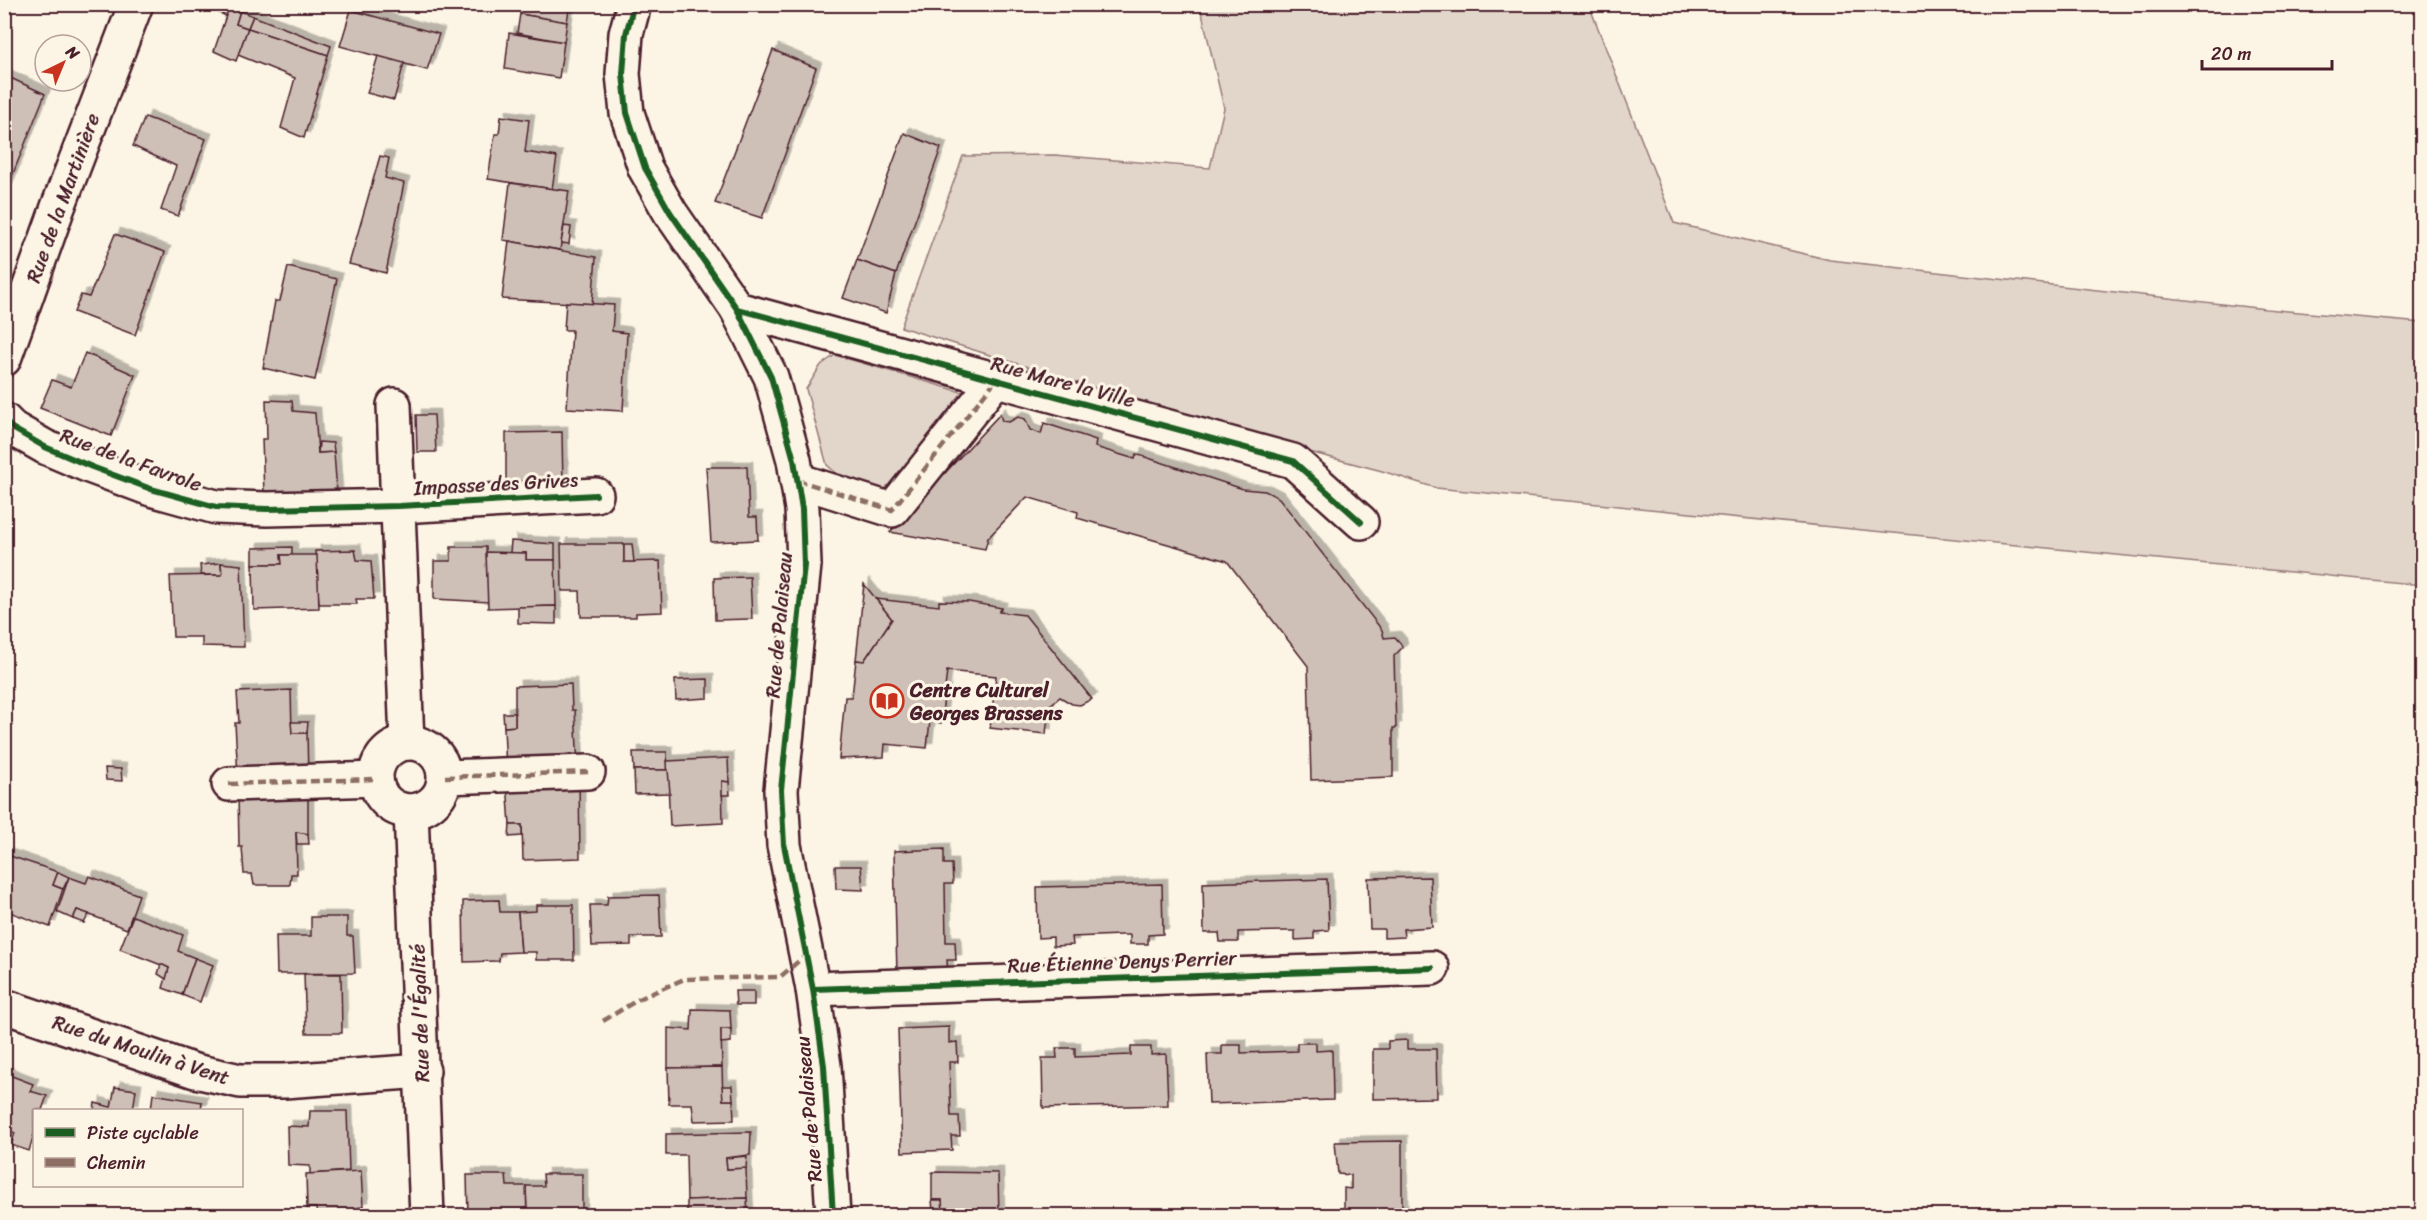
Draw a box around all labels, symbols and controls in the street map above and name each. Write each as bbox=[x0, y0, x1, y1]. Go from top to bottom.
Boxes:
north arrow bbox=[33, 33, 93, 93]
scale bar bbox=[2202, 33, 2332, 71]
text: N bbox=[58, 37, 87, 67]
text: 20 m bbox=[2211, 38, 2251, 70]
street label: Rue de la Martinière bbox=[16, 108, 110, 288]
street label: Rue Mare la Ville bbox=[987, 346, 1139, 418]
street label: Rue de la Favrole bbox=[55, 418, 207, 502]
street label: Impasse des Grives bbox=[412, 462, 580, 506]
street label: Rue de Palaiseau bbox=[755, 550, 803, 699]
place label: Centre Culturel Georges Brassens bbox=[909, 673, 1064, 731]
library icon: Centre Culturel Georges Brassens bbox=[869, 683, 905, 719]
street label: Rue Étienne Denys Perrier bbox=[1007, 940, 1238, 983]
street label: Rue de l'Égalité bbox=[400, 943, 440, 1083]
street label: Rue du Moulin à Vent bbox=[48, 1005, 234, 1095]
street label: Rue de Palaiseau bbox=[785, 1034, 833, 1183]
legend bbox=[33, 1109, 243, 1187]
text: Piste cyclable bbox=[87, 1117, 199, 1149]
text: Chemin bbox=[87, 1147, 146, 1179]

